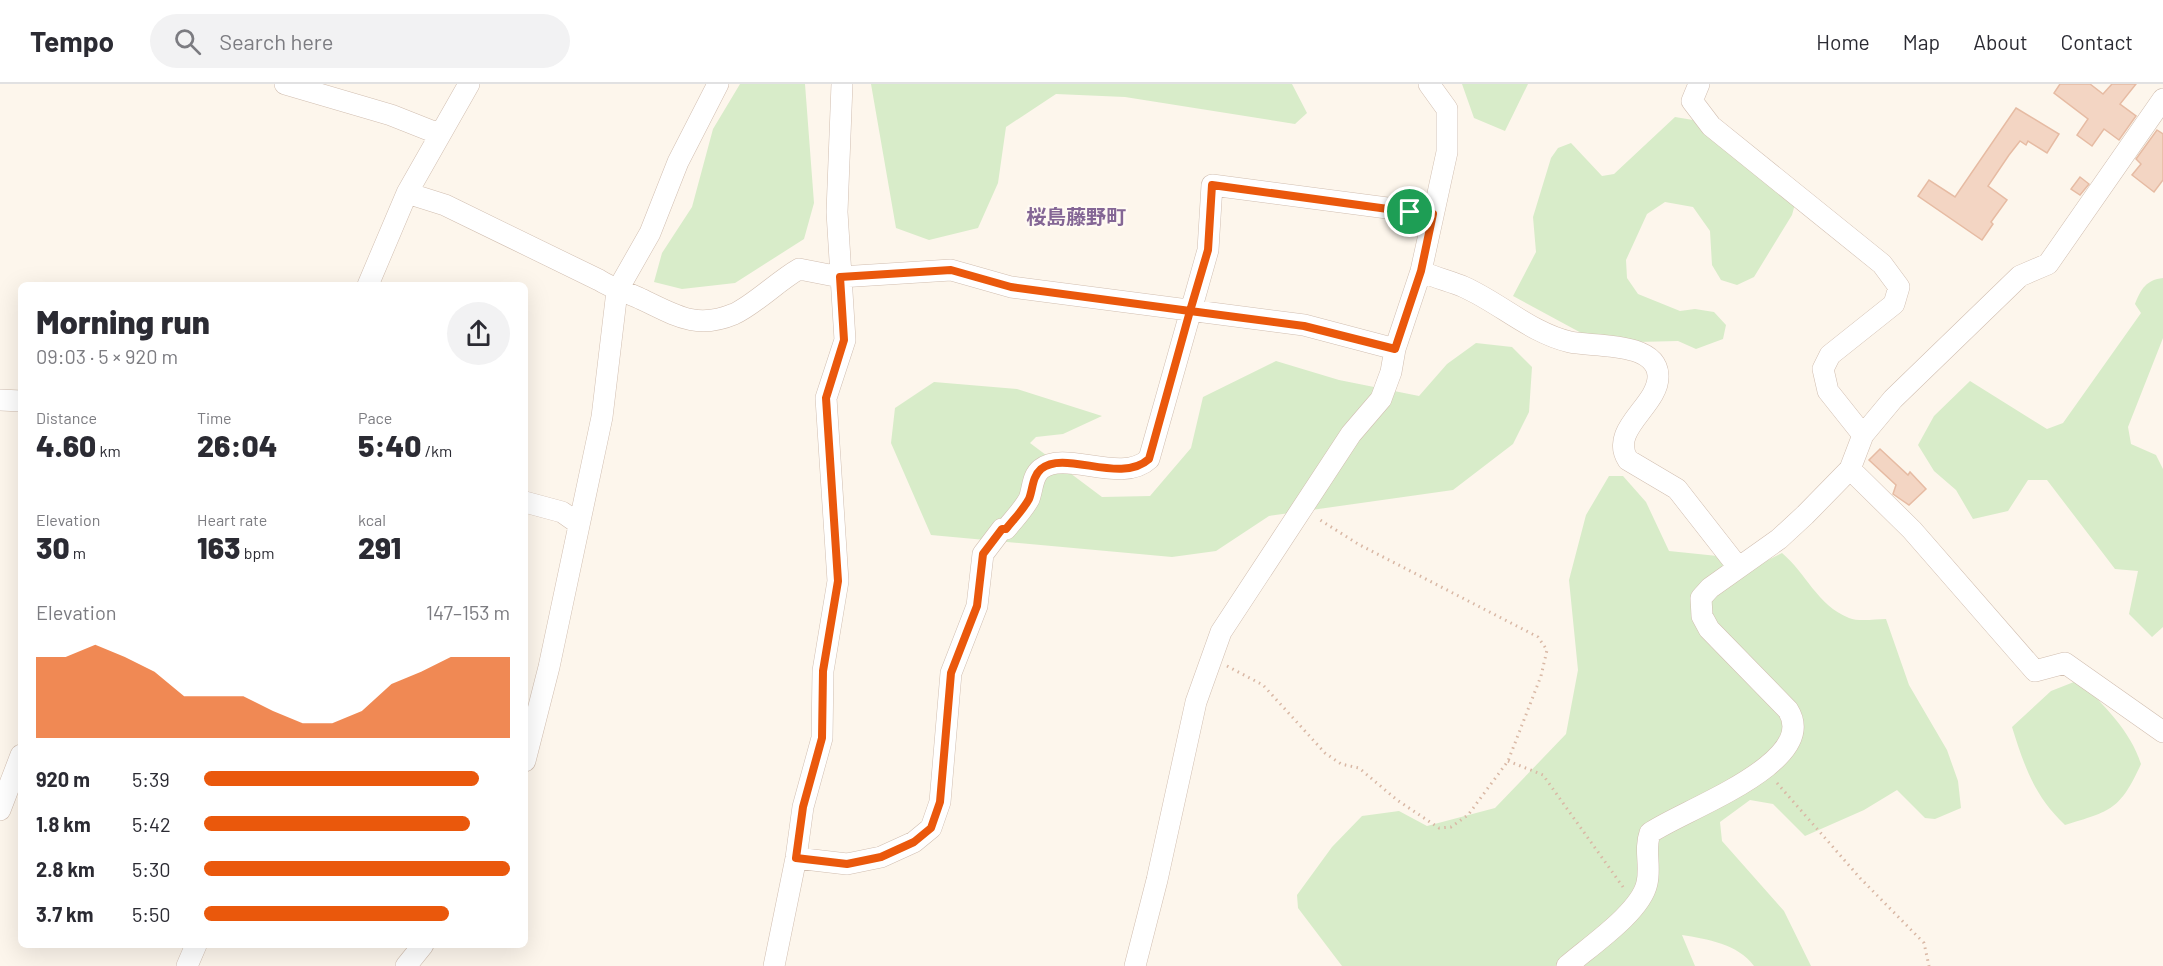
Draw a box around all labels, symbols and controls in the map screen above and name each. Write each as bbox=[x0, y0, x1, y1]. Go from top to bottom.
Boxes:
search box bbox=[150, 14, 570, 68]
text: Tempo bbox=[30, 24, 114, 58]
icon: search bbox=[171, 25, 204, 58]
text: Search here bbox=[219, 28, 333, 54]
text: Home bbox=[1816, 29, 1870, 54]
text: Map bbox=[1903, 29, 1940, 54]
text: About bbox=[1973, 29, 2028, 54]
text: Contact bbox=[2061, 29, 2133, 54]
pin bbox=[1384, 186, 1435, 237]
icon: arrive bbox=[1393, 195, 1426, 228]
district label: 桜島藤野町 bbox=[1026, 204, 1126, 228]
text: Morning run bbox=[36, 301, 210, 341]
button: share bbox=[447, 302, 510, 365]
text: 09:03 · 5 × 920 m bbox=[36, 344, 178, 368]
text: Distance bbox=[36, 408, 97, 427]
text: Time bbox=[197, 408, 232, 427]
text: Pace bbox=[358, 408, 392, 427]
text: 4.60 bbox=[36, 427, 96, 463]
text: 26:04 bbox=[197, 427, 277, 463]
text: 5:40 bbox=[358, 427, 421, 463]
text: km bbox=[96, 441, 121, 460]
text: /km bbox=[421, 441, 452, 460]
text: Elevation bbox=[36, 510, 100, 529]
text: Heart rate bbox=[197, 510, 267, 529]
text: kcal bbox=[358, 510, 386, 529]
text: 30 bbox=[36, 529, 70, 565]
text: 163 bbox=[197, 529, 240, 565]
text: 291 bbox=[358, 529, 401, 565]
text: m bbox=[70, 543, 86, 562]
text: bpm bbox=[240, 543, 274, 562]
text: Elevation bbox=[36, 600, 117, 624]
text: 147–153 m bbox=[426, 600, 510, 624]
text: 920 m bbox=[36, 767, 90, 791]
text: 5:39 bbox=[132, 767, 170, 791]
text: 1.8 km bbox=[36, 812, 91, 836]
text: 5:42 bbox=[132, 812, 171, 836]
text: 2.8 km bbox=[36, 857, 95, 881]
text: 5:30 bbox=[132, 857, 171, 881]
text: 3.7 km bbox=[36, 902, 93, 926]
text: 5:50 bbox=[132, 902, 171, 926]

